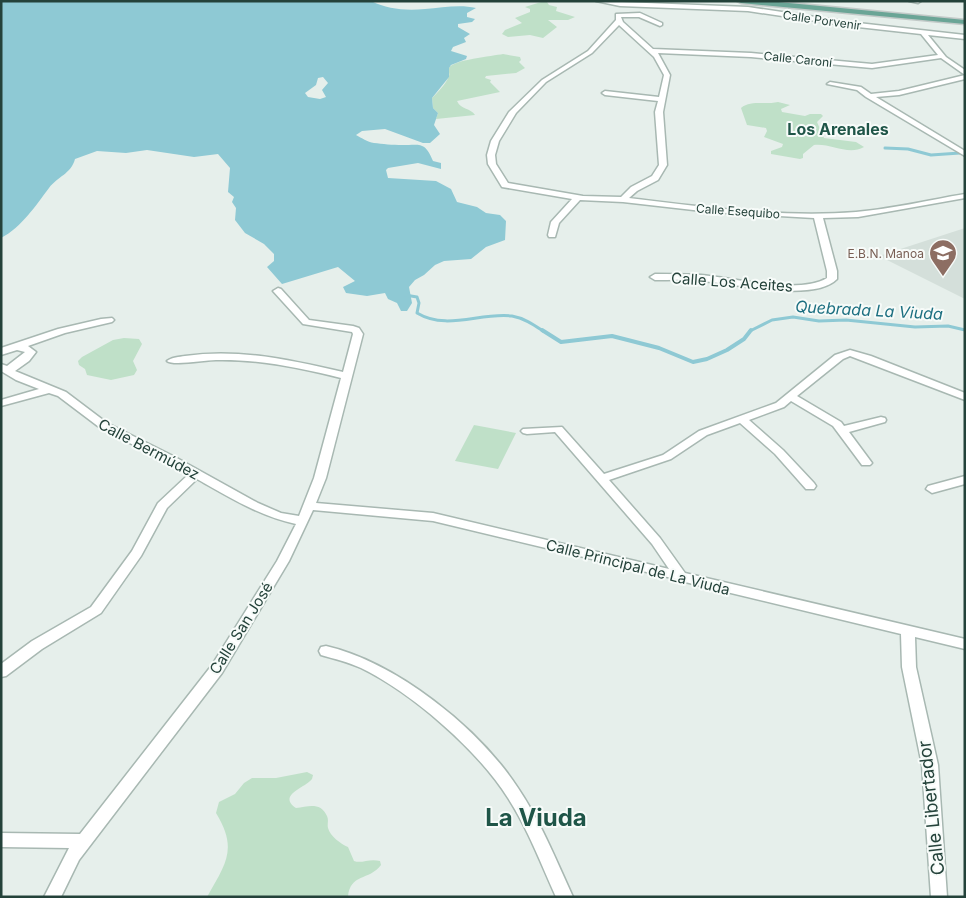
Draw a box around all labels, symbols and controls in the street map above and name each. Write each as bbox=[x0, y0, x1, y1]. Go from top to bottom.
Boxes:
street label: Calle Porvenir bbox=[782, 7, 863, 33]
street label: Calle Caroní bbox=[763, 48, 833, 70]
district label: Los Arenales bbox=[787, 119, 889, 139]
street label: Calle Esequibo bbox=[696, 201, 780, 221]
school or university icon: E.B.N. Manoa bbox=[928, 238, 958, 277]
place label: E.B.N. Manoa bbox=[847, 246, 924, 261]
street label: Calle Los Aceites bbox=[671, 268, 794, 296]
water label: Quebrada La Viuda bbox=[795, 296, 944, 324]
street label: Calle Bermúdez bbox=[95, 414, 203, 484]
street label: Calle Principal de La Viuda bbox=[544, 535, 732, 599]
street label: Calle San José bbox=[205, 578, 277, 678]
street label: Calle Libertador bbox=[913, 739, 949, 876]
district label: La Viuda bbox=[485, 803, 587, 832]

